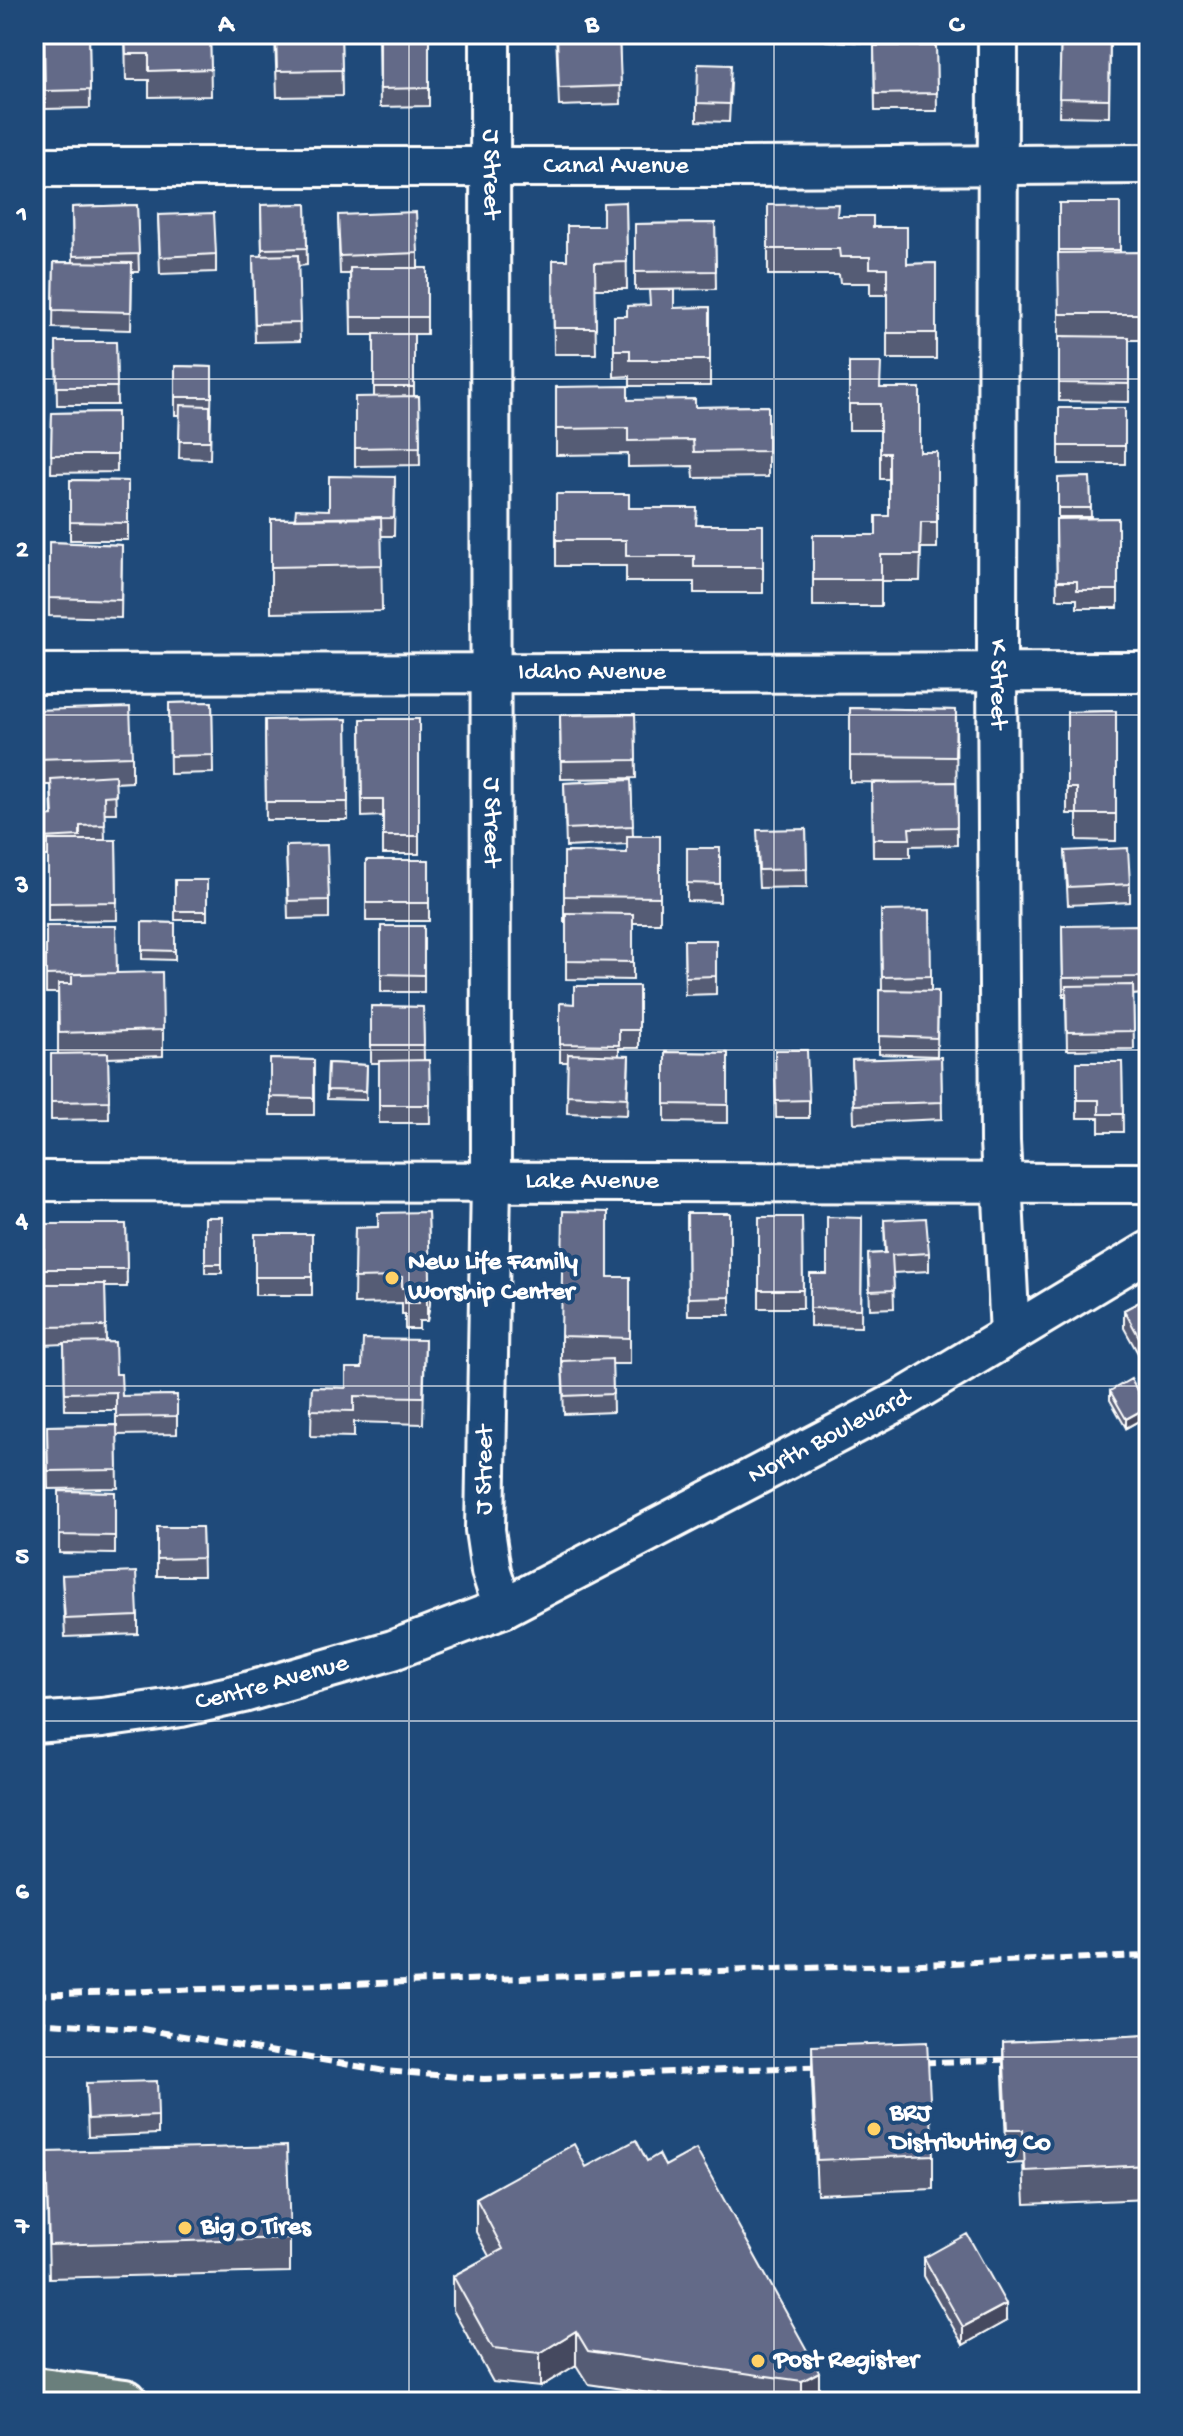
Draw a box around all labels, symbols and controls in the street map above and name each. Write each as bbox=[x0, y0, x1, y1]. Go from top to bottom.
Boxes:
text: A bbox=[217, 11, 235, 42]
text: B bbox=[584, 11, 600, 42]
text: C bbox=[949, 11, 966, 42]
street label: J Street bbox=[475, 129, 506, 221]
street label: Canal Avenue bbox=[543, 152, 689, 183]
text: 1 bbox=[16, 201, 27, 232]
text: 2 bbox=[16, 536, 29, 567]
street label: K Street bbox=[981, 639, 1013, 731]
street label: Idaho Avenue bbox=[518, 657, 666, 689]
street label: J Street bbox=[475, 777, 506, 869]
text: 3 bbox=[14, 872, 29, 903]
street label: Lake Avenue bbox=[525, 1166, 659, 1198]
text: 4 bbox=[15, 1207, 29, 1238]
place label: New Life Family Worship Center bbox=[407, 1248, 578, 1309]
marker: New Life Family Worship Center bbox=[383, 1269, 401, 1287]
street label: North Boulevard bbox=[743, 1381, 918, 1492]
street label: J Street bbox=[470, 1423, 502, 1515]
text: 5 bbox=[15, 1543, 29, 1574]
street label: Centre Avenue bbox=[192, 1648, 353, 1719]
text: 6 bbox=[15, 1878, 29, 1909]
place label: BRJ Distributing Co bbox=[888, 2099, 1051, 2160]
marker: BRJ Distributing Co bbox=[865, 2120, 883, 2138]
text: 7 bbox=[13, 2213, 30, 2244]
place label: Big O Tires bbox=[200, 2213, 312, 2244]
marker: Big O Tires bbox=[176, 2219, 194, 2237]
place label: Post Register bbox=[772, 2346, 921, 2377]
marker: Post Register bbox=[749, 2352, 767, 2370]

